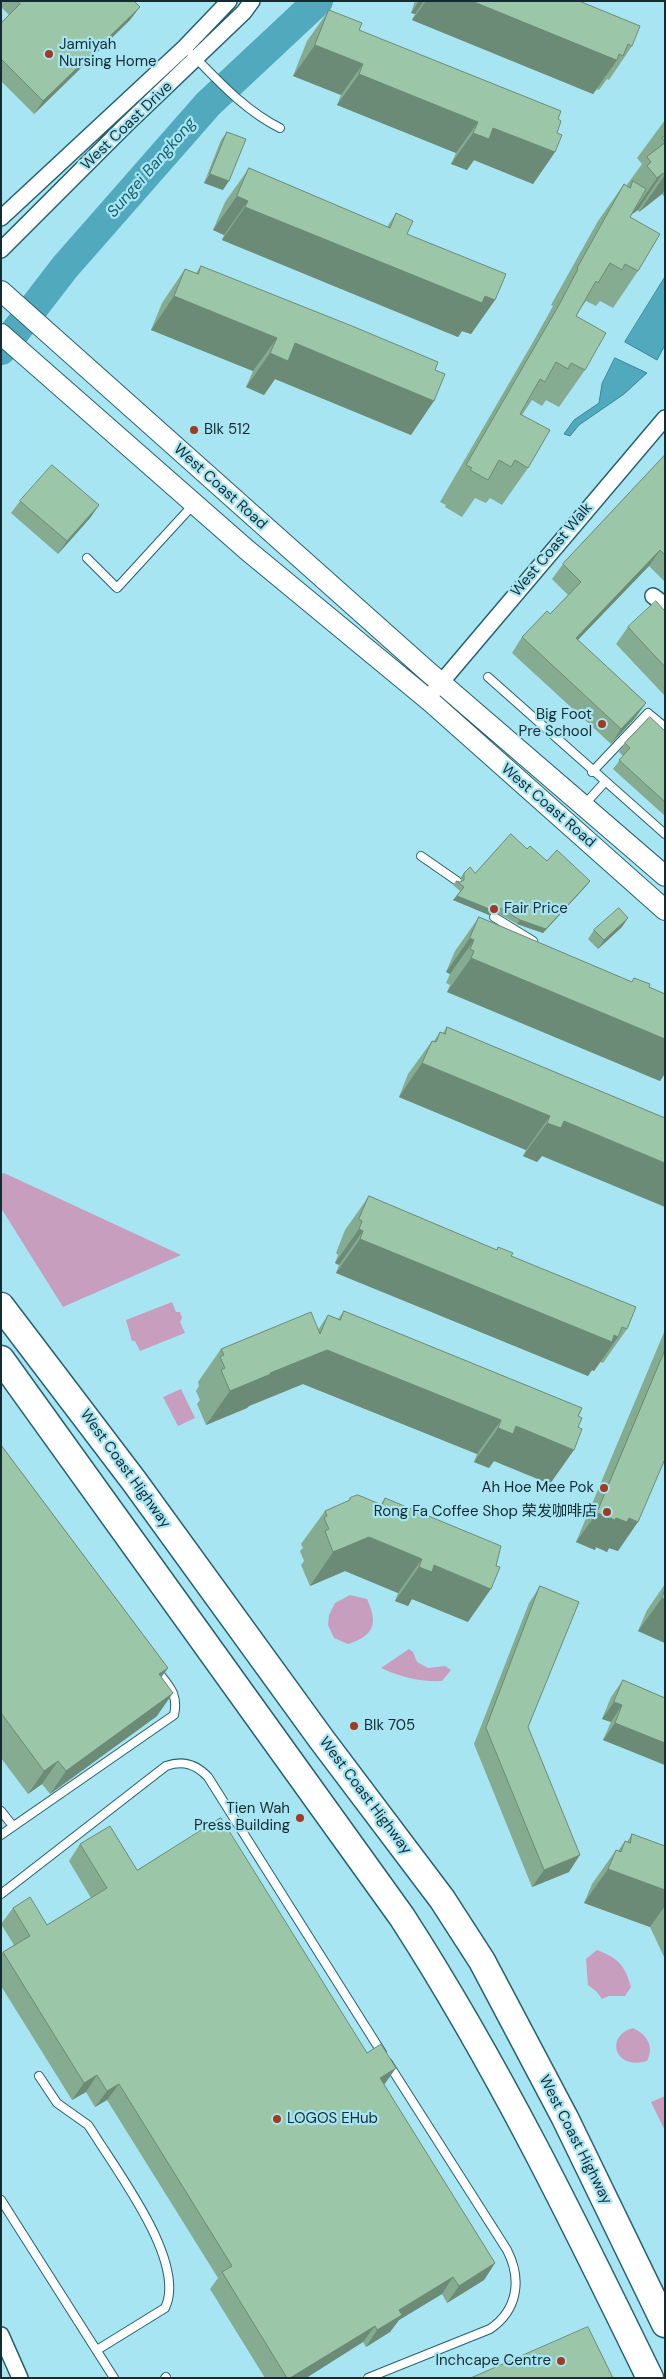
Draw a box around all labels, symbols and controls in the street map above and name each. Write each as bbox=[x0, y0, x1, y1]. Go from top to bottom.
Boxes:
place label: Jamiyah Nursing Home bbox=[59, 36, 157, 71]
marker: Jamiyah Nursing Home bbox=[43, 48, 55, 60]
street label: West Coast Drive bbox=[78, 78, 176, 174]
water label: Sungei Bangkong bbox=[104, 114, 200, 222]
place label: Blk 512 bbox=[204, 421, 250, 439]
marker: Blk 512 bbox=[188, 424, 200, 436]
street label: West Coast Road bbox=[170, 440, 270, 534]
street label: West Coast Walk bbox=[507, 499, 597, 601]
place label: Big Foot Pre School bbox=[518, 706, 592, 741]
marker: Big Foot Pre School bbox=[596, 718, 608, 730]
street label: West Coast Road bbox=[497, 760, 599, 852]
place label: Fair Price bbox=[504, 900, 568, 918]
marker: Fair Price bbox=[488, 903, 500, 915]
street label: West Coast Highway bbox=[76, 1406, 174, 1532]
place label: Ah Hoe Mee Pok bbox=[481, 1479, 594, 1497]
marker: Ah Hoe Mee Pok bbox=[598, 1482, 610, 1494]
place label: Rong Fa Coffee Shop 荣发咖啡店 bbox=[374, 1503, 597, 1521]
marker: Rong Fa Coffee Shop 荣发咖啡店 bbox=[601, 1506, 613, 1518]
place label: Blk 705 bbox=[364, 1717, 415, 1735]
marker: Blk 705 bbox=[348, 1720, 360, 1732]
street label: West Coast Highway bbox=[315, 1734, 415, 1858]
place label: Tien Wah Press Building bbox=[194, 1800, 290, 1835]
marker: Tien Wah Press Building bbox=[294, 1812, 306, 1824]
street label: West Coast Highway bbox=[535, 2072, 615, 2208]
place label: LOGOS EHub bbox=[287, 2110, 378, 2128]
marker: LOGOS EHub bbox=[271, 2113, 283, 2125]
place label: Inchcape Centre bbox=[435, 2352, 551, 2370]
marker: Inchcape Centre bbox=[555, 2355, 567, 2367]

